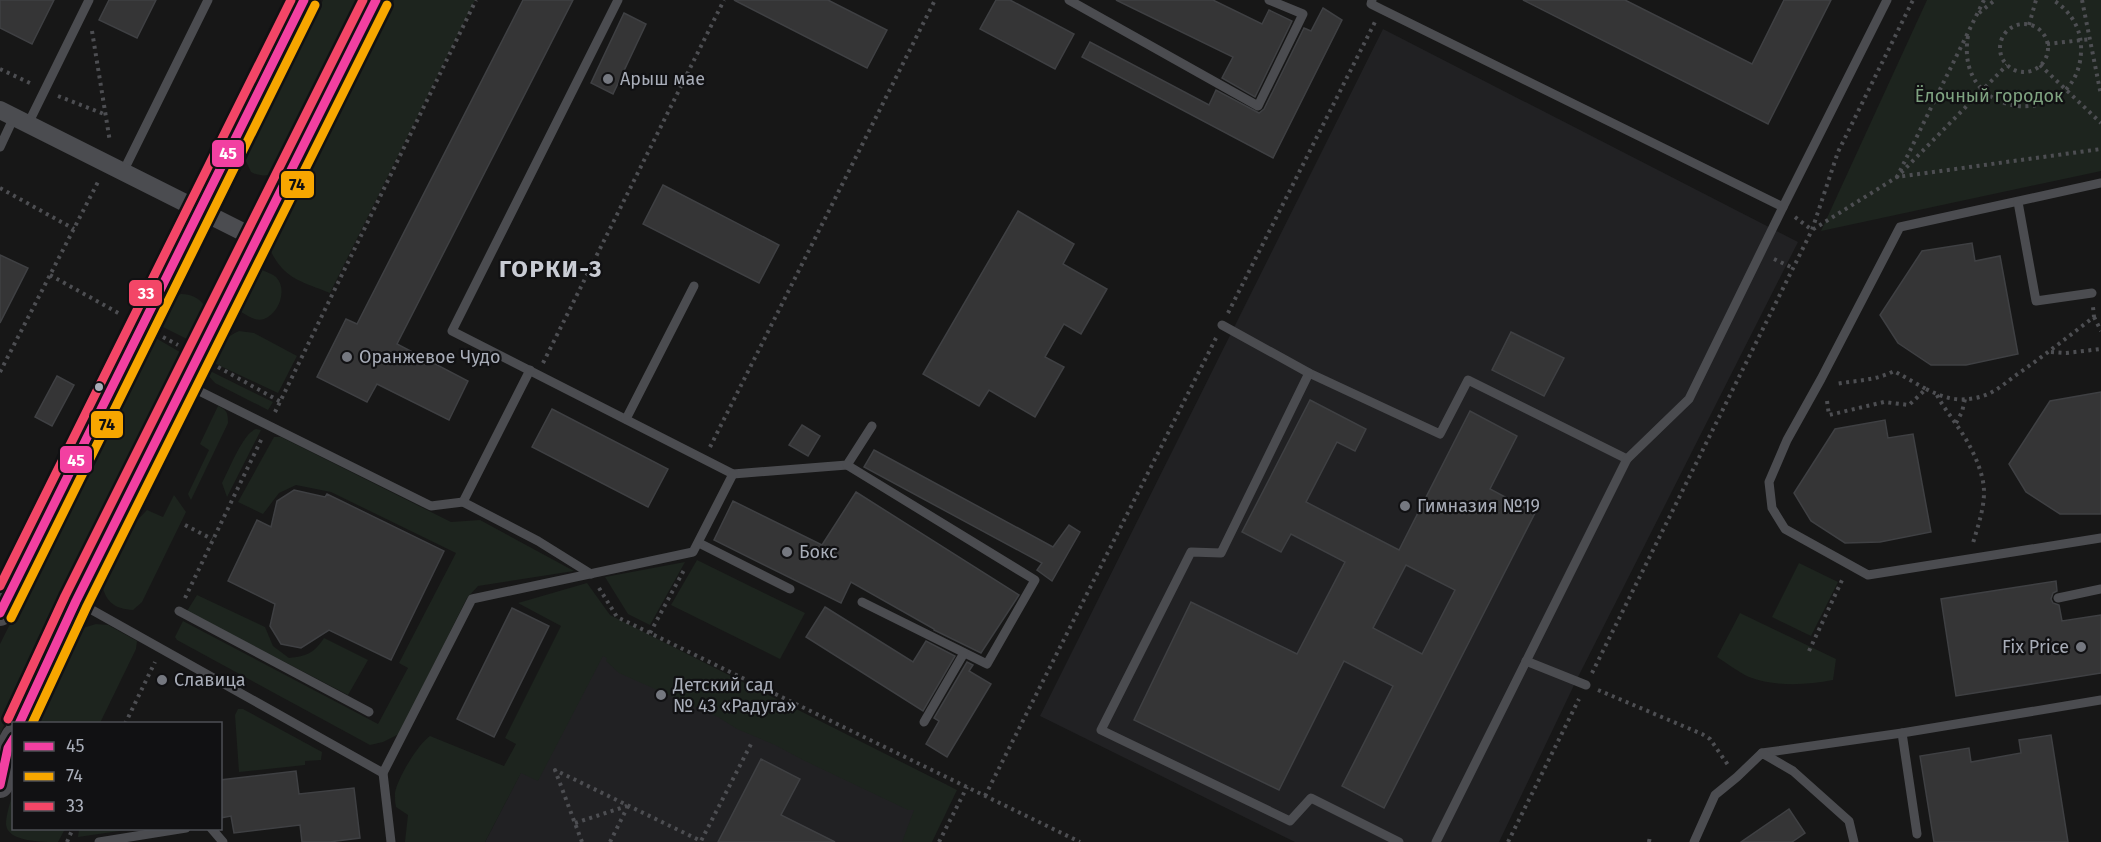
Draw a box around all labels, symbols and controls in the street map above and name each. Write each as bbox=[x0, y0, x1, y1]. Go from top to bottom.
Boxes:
place label: Арыш мае bbox=[620, 68, 705, 90]
marker: Арыш мае bbox=[601, 72, 615, 86]
park label: Ёлочный городок bbox=[1915, 85, 2064, 107]
line badge: 45 bbox=[211, 139, 245, 168]
text: 45 bbox=[219, 144, 237, 163]
line badge: 74 bbox=[280, 170, 315, 199]
text: 74 bbox=[289, 175, 305, 194]
district label: ГОРКИ-3 bbox=[499, 255, 603, 283]
line badge: 33 bbox=[128, 279, 163, 307]
text: 33 bbox=[137, 284, 154, 303]
place label: Оранжевое Чудо bbox=[359, 346, 500, 368]
marker: Оранжевое Чудо bbox=[340, 350, 354, 364]
unlabelled marker bbox=[93, 381, 105, 393]
line badge: 74 bbox=[90, 410, 124, 439]
text: 74 bbox=[99, 415, 115, 434]
line badge: 45 bbox=[59, 445, 93, 474]
text: 45 bbox=[67, 451, 85, 470]
place label: Гимназия №19 bbox=[1417, 495, 1540, 517]
marker: Гимназия №19 bbox=[1398, 499, 1412, 513]
place label: Бокс bbox=[799, 541, 838, 563]
marker: Бокс bbox=[780, 545, 794, 559]
place label: Fix Price bbox=[2002, 636, 2069, 658]
marker: Fix Price bbox=[2074, 640, 2088, 654]
place label: Славица bbox=[174, 669, 246, 691]
marker: Славица bbox=[155, 673, 169, 687]
place label: Детский сад № 43 «Радуга» bbox=[672, 674, 796, 717]
marker: Детский сад № 43 «Радуга» bbox=[654, 688, 668, 702]
legend bbox=[12, 722, 222, 830]
text: 45 bbox=[66, 735, 84, 757]
text: 74 bbox=[66, 765, 83, 787]
text: 33 bbox=[66, 795, 84, 817]

